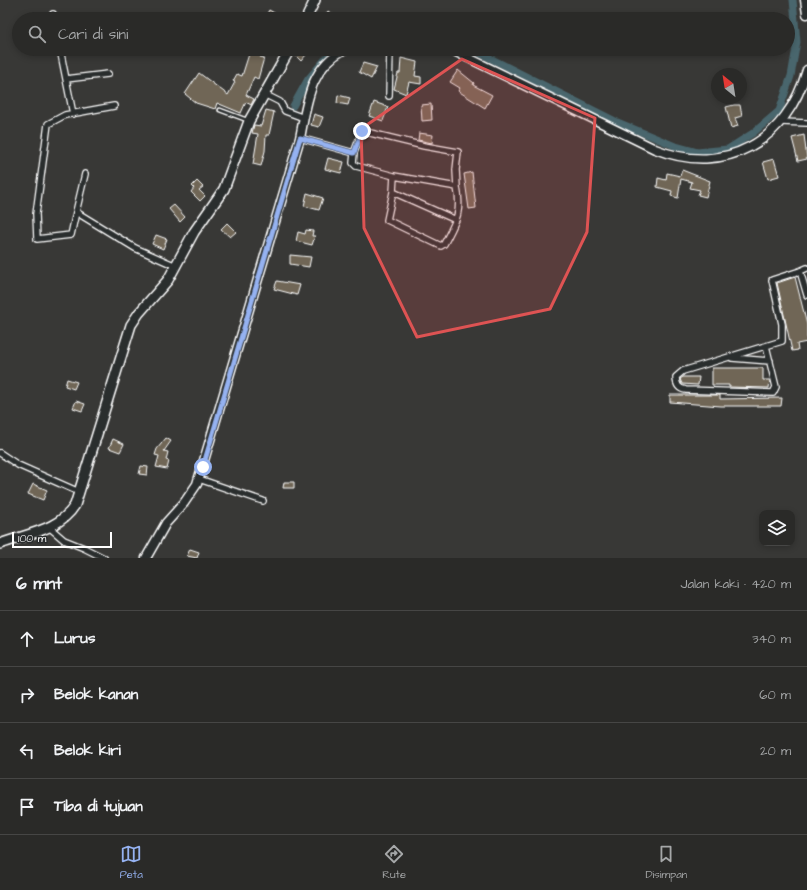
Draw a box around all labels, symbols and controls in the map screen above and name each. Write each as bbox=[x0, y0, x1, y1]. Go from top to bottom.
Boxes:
search box bbox=[12, 12, 795, 56]
icon: search bbox=[26, 23, 48, 45]
text: Cari di sini bbox=[58, 24, 128, 45]
north arrow bbox=[711, 68, 747, 104]
route end bbox=[353, 122, 371, 140]
route start bbox=[194, 458, 212, 476]
map controls bbox=[759, 510, 795, 546]
button: layers bbox=[759, 510, 795, 546]
scale bar bbox=[12, 530, 112, 549]
text: 100 m bbox=[18, 531, 46, 546]
text: 6 mnt bbox=[16, 572, 62, 596]
text: Jalan kaki · 420 m bbox=[681, 575, 791, 593]
icon: ahead bbox=[16, 628, 38, 650]
text: Lurus bbox=[54, 628, 95, 649]
text: 340 m bbox=[752, 630, 791, 648]
icon: right bbox=[16, 684, 38, 706]
text: Belok kanan bbox=[54, 684, 138, 705]
text: 60 m bbox=[759, 686, 791, 704]
icon: left bbox=[16, 740, 38, 762]
text: Belok kiri bbox=[54, 740, 121, 761]
text: 20 m bbox=[760, 742, 791, 760]
icon: arrive bbox=[16, 796, 38, 818]
text: Tiba di tujuan bbox=[54, 796, 143, 817]
tab: Peta bbox=[120, 843, 143, 882]
tab: Rute bbox=[382, 843, 406, 882]
tab: Disimpan bbox=[645, 843, 687, 882]

